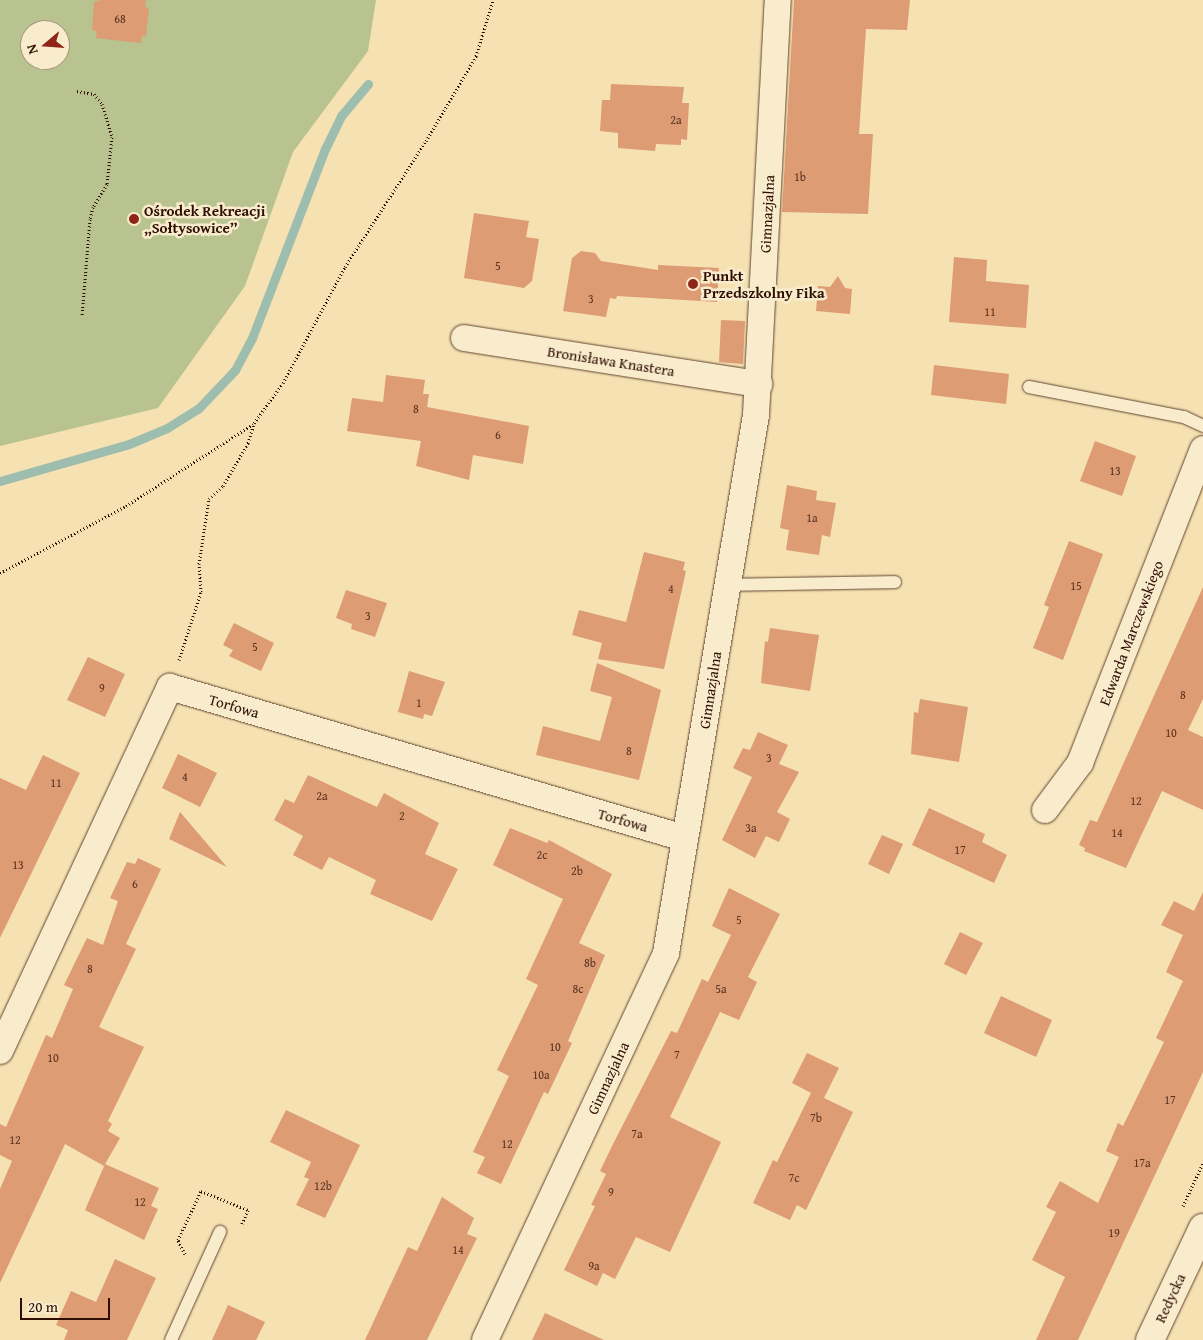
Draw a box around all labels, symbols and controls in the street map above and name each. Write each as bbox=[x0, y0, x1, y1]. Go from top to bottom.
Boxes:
house number: 68 bbox=[114, 12, 126, 26]
north arrow bbox=[20, 20, 70, 70]
text: N bbox=[21, 42, 43, 57]
house number: 2a bbox=[670, 113, 682, 127]
house number: 1b bbox=[794, 170, 806, 184]
street label: Gimnazjalna bbox=[756, 174, 778, 254]
place label: Ośrodek Rekreacji „Sołtysowice” bbox=[144, 201, 265, 236]
marker: Ośrodek Rekreacji „Sołtysowice” bbox=[128, 213, 140, 225]
house number: 5 bbox=[495, 259, 501, 273]
place label: Punkt Przedszkolny Fika bbox=[703, 266, 825, 301]
marker: Punkt Przedszkolny Fika bbox=[687, 278, 699, 290]
house number: 3 bbox=[588, 292, 594, 306]
house number: 11 bbox=[984, 305, 996, 319]
street label: Bronisława Knastera bbox=[546, 342, 676, 380]
house number: 8 bbox=[413, 402, 419, 416]
house number: 6 bbox=[495, 428, 501, 442]
house number: 13 bbox=[1109, 464, 1121, 478]
house number: 1a bbox=[806, 511, 818, 525]
street label: Edwarda Marczewskiego bbox=[1095, 558, 1167, 708]
house number: 15 bbox=[1070, 579, 1082, 593]
house number: 4 bbox=[668, 582, 674, 596]
house number: 3 bbox=[365, 609, 371, 623]
house number: 5 bbox=[252, 640, 258, 654]
street label: Gimnazjalna bbox=[695, 650, 725, 730]
house number: 9 bbox=[99, 681, 105, 695]
house number: 8 bbox=[1180, 688, 1186, 702]
street label: Torfowa bbox=[207, 690, 261, 722]
house number: 1 bbox=[416, 696, 422, 710]
house number: 10 bbox=[1165, 726, 1177, 740]
house number: 8 bbox=[626, 744, 632, 758]
house number: 3 bbox=[766, 751, 772, 765]
house number: 4 bbox=[182, 770, 188, 784]
house number: 11 bbox=[50, 776, 62, 790]
house number: 2a bbox=[316, 789, 328, 803]
house number: 12 bbox=[1130, 794, 1142, 808]
street label: Torfowa bbox=[596, 804, 650, 836]
house number: 2 bbox=[399, 809, 405, 823]
house number: 3a bbox=[745, 821, 757, 835]
house number: 14 bbox=[1111, 826, 1123, 840]
house number: 17 bbox=[954, 843, 966, 857]
house number: 2c bbox=[536, 848, 548, 862]
house number: 13 bbox=[12, 858, 24, 872]
house number: 2b bbox=[571, 864, 583, 878]
house number: 6 bbox=[132, 877, 138, 891]
house number: 5 bbox=[736, 913, 742, 927]
house number: 8b bbox=[584, 956, 596, 970]
house number: 8 bbox=[87, 962, 93, 976]
house number: 8c bbox=[572, 982, 584, 996]
house number: 5a bbox=[715, 982, 727, 996]
street label: Gimnazjalna bbox=[583, 1039, 633, 1117]
house number: 10 bbox=[549, 1040, 561, 1054]
house number: 7 bbox=[674, 1048, 680, 1062]
house number: 10 bbox=[47, 1051, 59, 1065]
house number: 10a bbox=[532, 1068, 550, 1082]
house number: 17 bbox=[1164, 1093, 1176, 1107]
house number: 7b bbox=[810, 1111, 822, 1125]
house number: 7a bbox=[631, 1127, 643, 1141]
house number: 12 bbox=[9, 1133, 21, 1147]
house number: 12 bbox=[501, 1137, 513, 1151]
house number: 17a bbox=[1133, 1156, 1151, 1170]
house number: 7c bbox=[788, 1171, 800, 1185]
house number: 12b bbox=[314, 1179, 332, 1193]
house number: 9 bbox=[608, 1185, 614, 1199]
house number: 12 bbox=[134, 1195, 146, 1209]
house number: 19 bbox=[1108, 1226, 1120, 1240]
house number: 14 bbox=[452, 1243, 464, 1257]
house number: 9a bbox=[588, 1259, 600, 1273]
street label: Redycka bbox=[1151, 1271, 1189, 1325]
scale bar bbox=[22, 1288, 112, 1320]
text: 20 m bbox=[28, 1296, 58, 1317]

